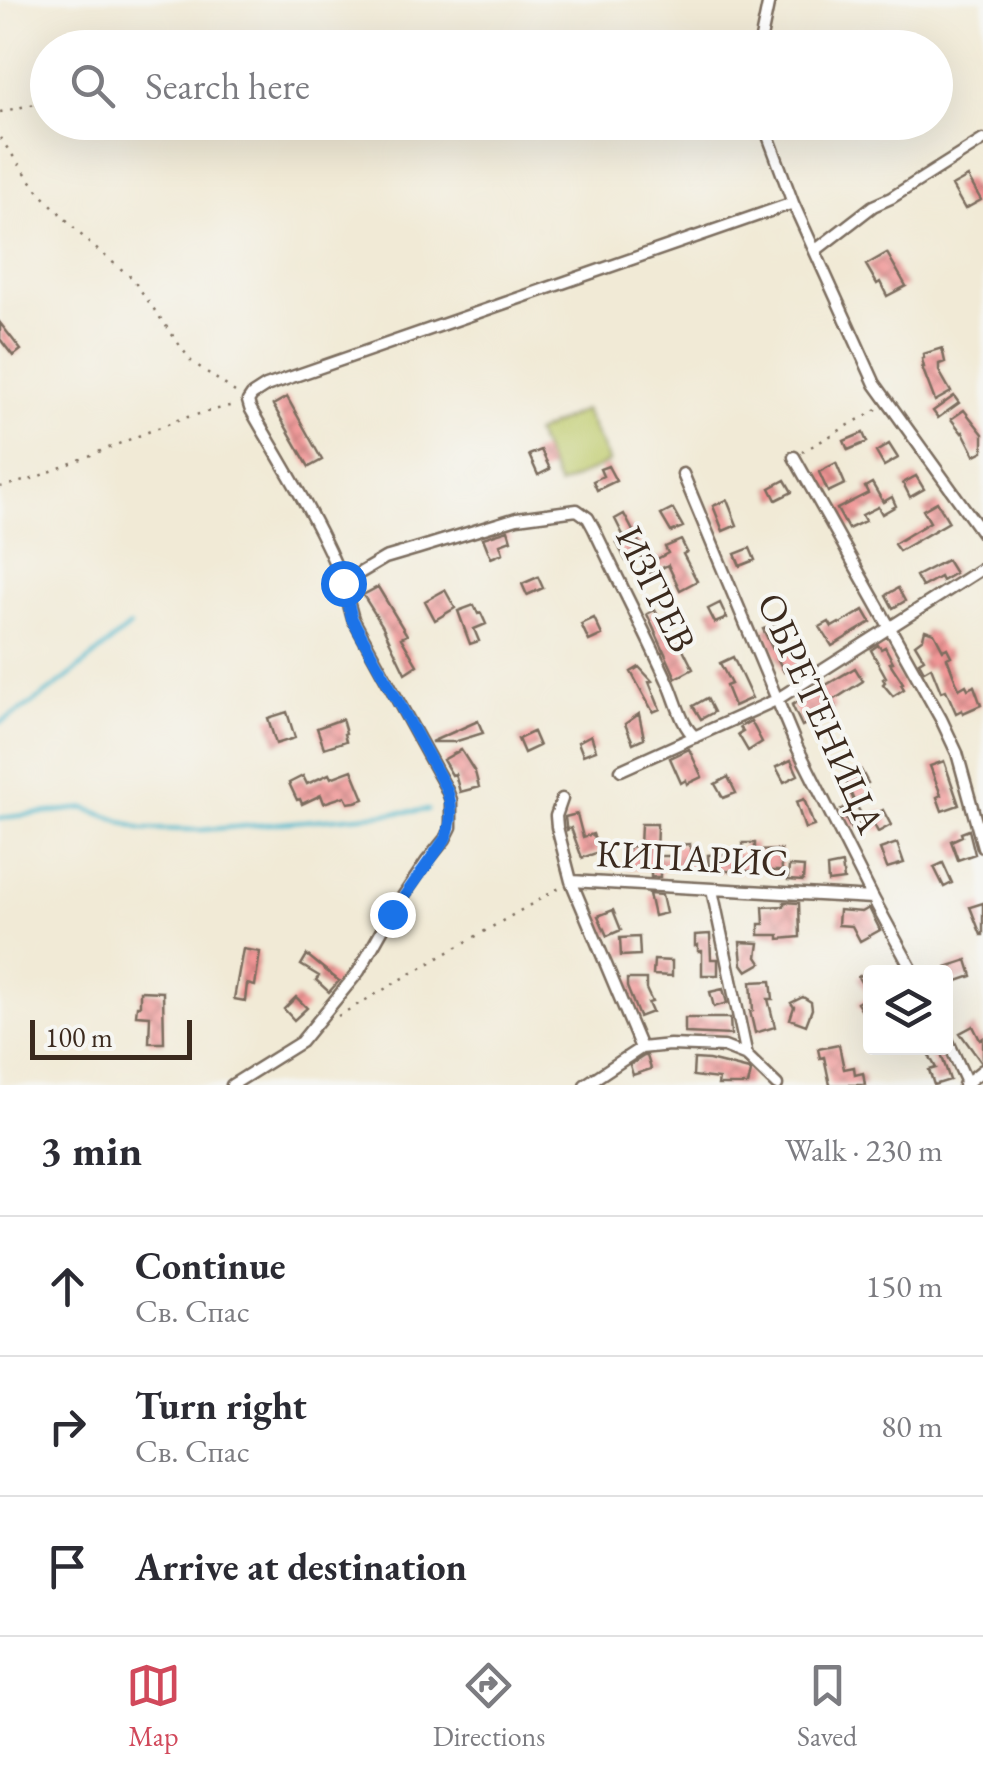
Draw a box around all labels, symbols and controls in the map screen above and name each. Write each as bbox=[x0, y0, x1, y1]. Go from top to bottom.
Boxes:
search box bbox=[30, 30, 953, 140]
icon: search bbox=[65, 58, 120, 113]
text: Search here bbox=[145, 61, 310, 110]
street label: ИЗГРЕВ bbox=[605, 518, 708, 660]
route start bbox=[321, 561, 367, 607]
street label: ОБРЕТЕНИЦА bbox=[747, 585, 897, 841]
street label: КИПАРИС bbox=[595, 828, 789, 887]
route end bbox=[370, 892, 416, 938]
map controls bbox=[863, 965, 953, 1055]
button: layers bbox=[863, 965, 953, 1055]
scale bar bbox=[30, 1015, 192, 1060]
text: 100 m bbox=[45, 1019, 113, 1055]
text: 3 min bbox=[40, 1123, 142, 1178]
text: Walk · 230 m bbox=[785, 1129, 943, 1171]
text: Continue bbox=[135, 1241, 286, 1290]
icon: ahead bbox=[40, 1259, 95, 1314]
text: 150 m bbox=[866, 1265, 943, 1307]
text: Св. Спас bbox=[135, 1290, 250, 1332]
text: Turn right bbox=[135, 1381, 307, 1430]
icon: right bbox=[40, 1399, 95, 1454]
text: 80 m bbox=[881, 1405, 943, 1447]
text: Св. Спас bbox=[135, 1430, 250, 1472]
icon: arrive bbox=[40, 1539, 95, 1594]
text: Arrive at destination bbox=[135, 1542, 467, 1591]
tab: Map bbox=[126, 1658, 181, 1754]
tab: Directions bbox=[433, 1658, 545, 1754]
tab: Saved bbox=[797, 1658, 857, 1754]

